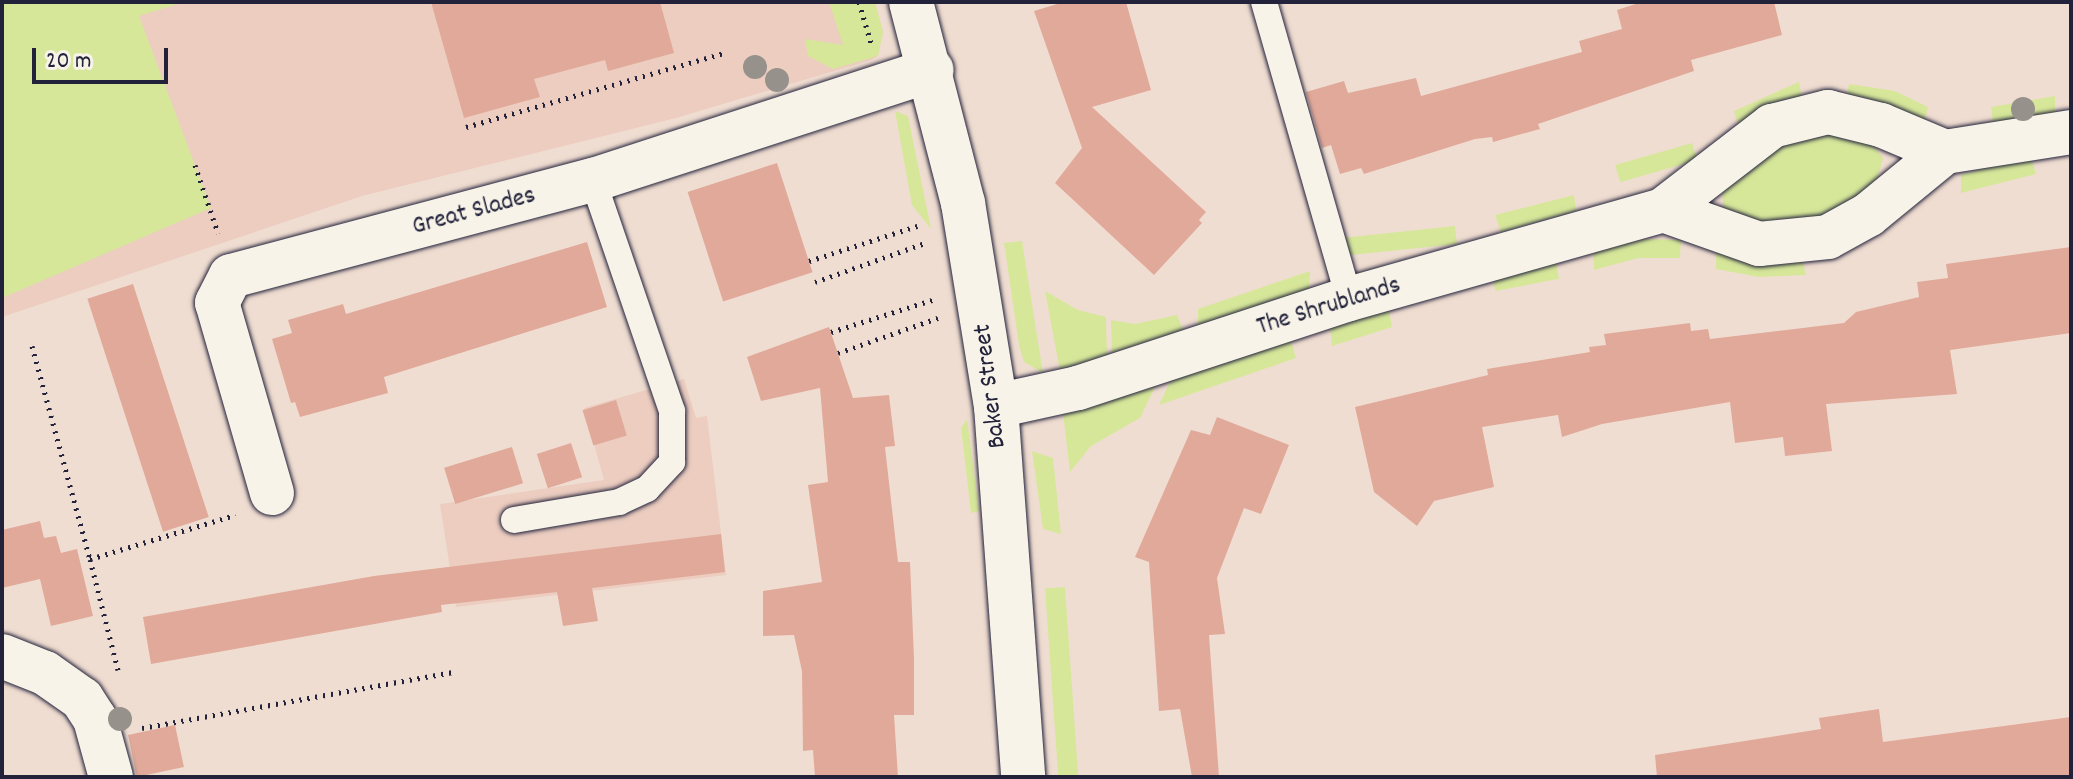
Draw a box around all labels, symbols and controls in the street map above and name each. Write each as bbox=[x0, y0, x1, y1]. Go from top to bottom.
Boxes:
scale bar bbox=[36, 32, 172, 82]
text: 20 m bbox=[46, 45, 92, 79]
street label: Great Slades bbox=[409, 181, 539, 243]
street label: The Shrublands bbox=[1253, 270, 1405, 344]
street label: Baker Street bbox=[968, 322, 1014, 450]

